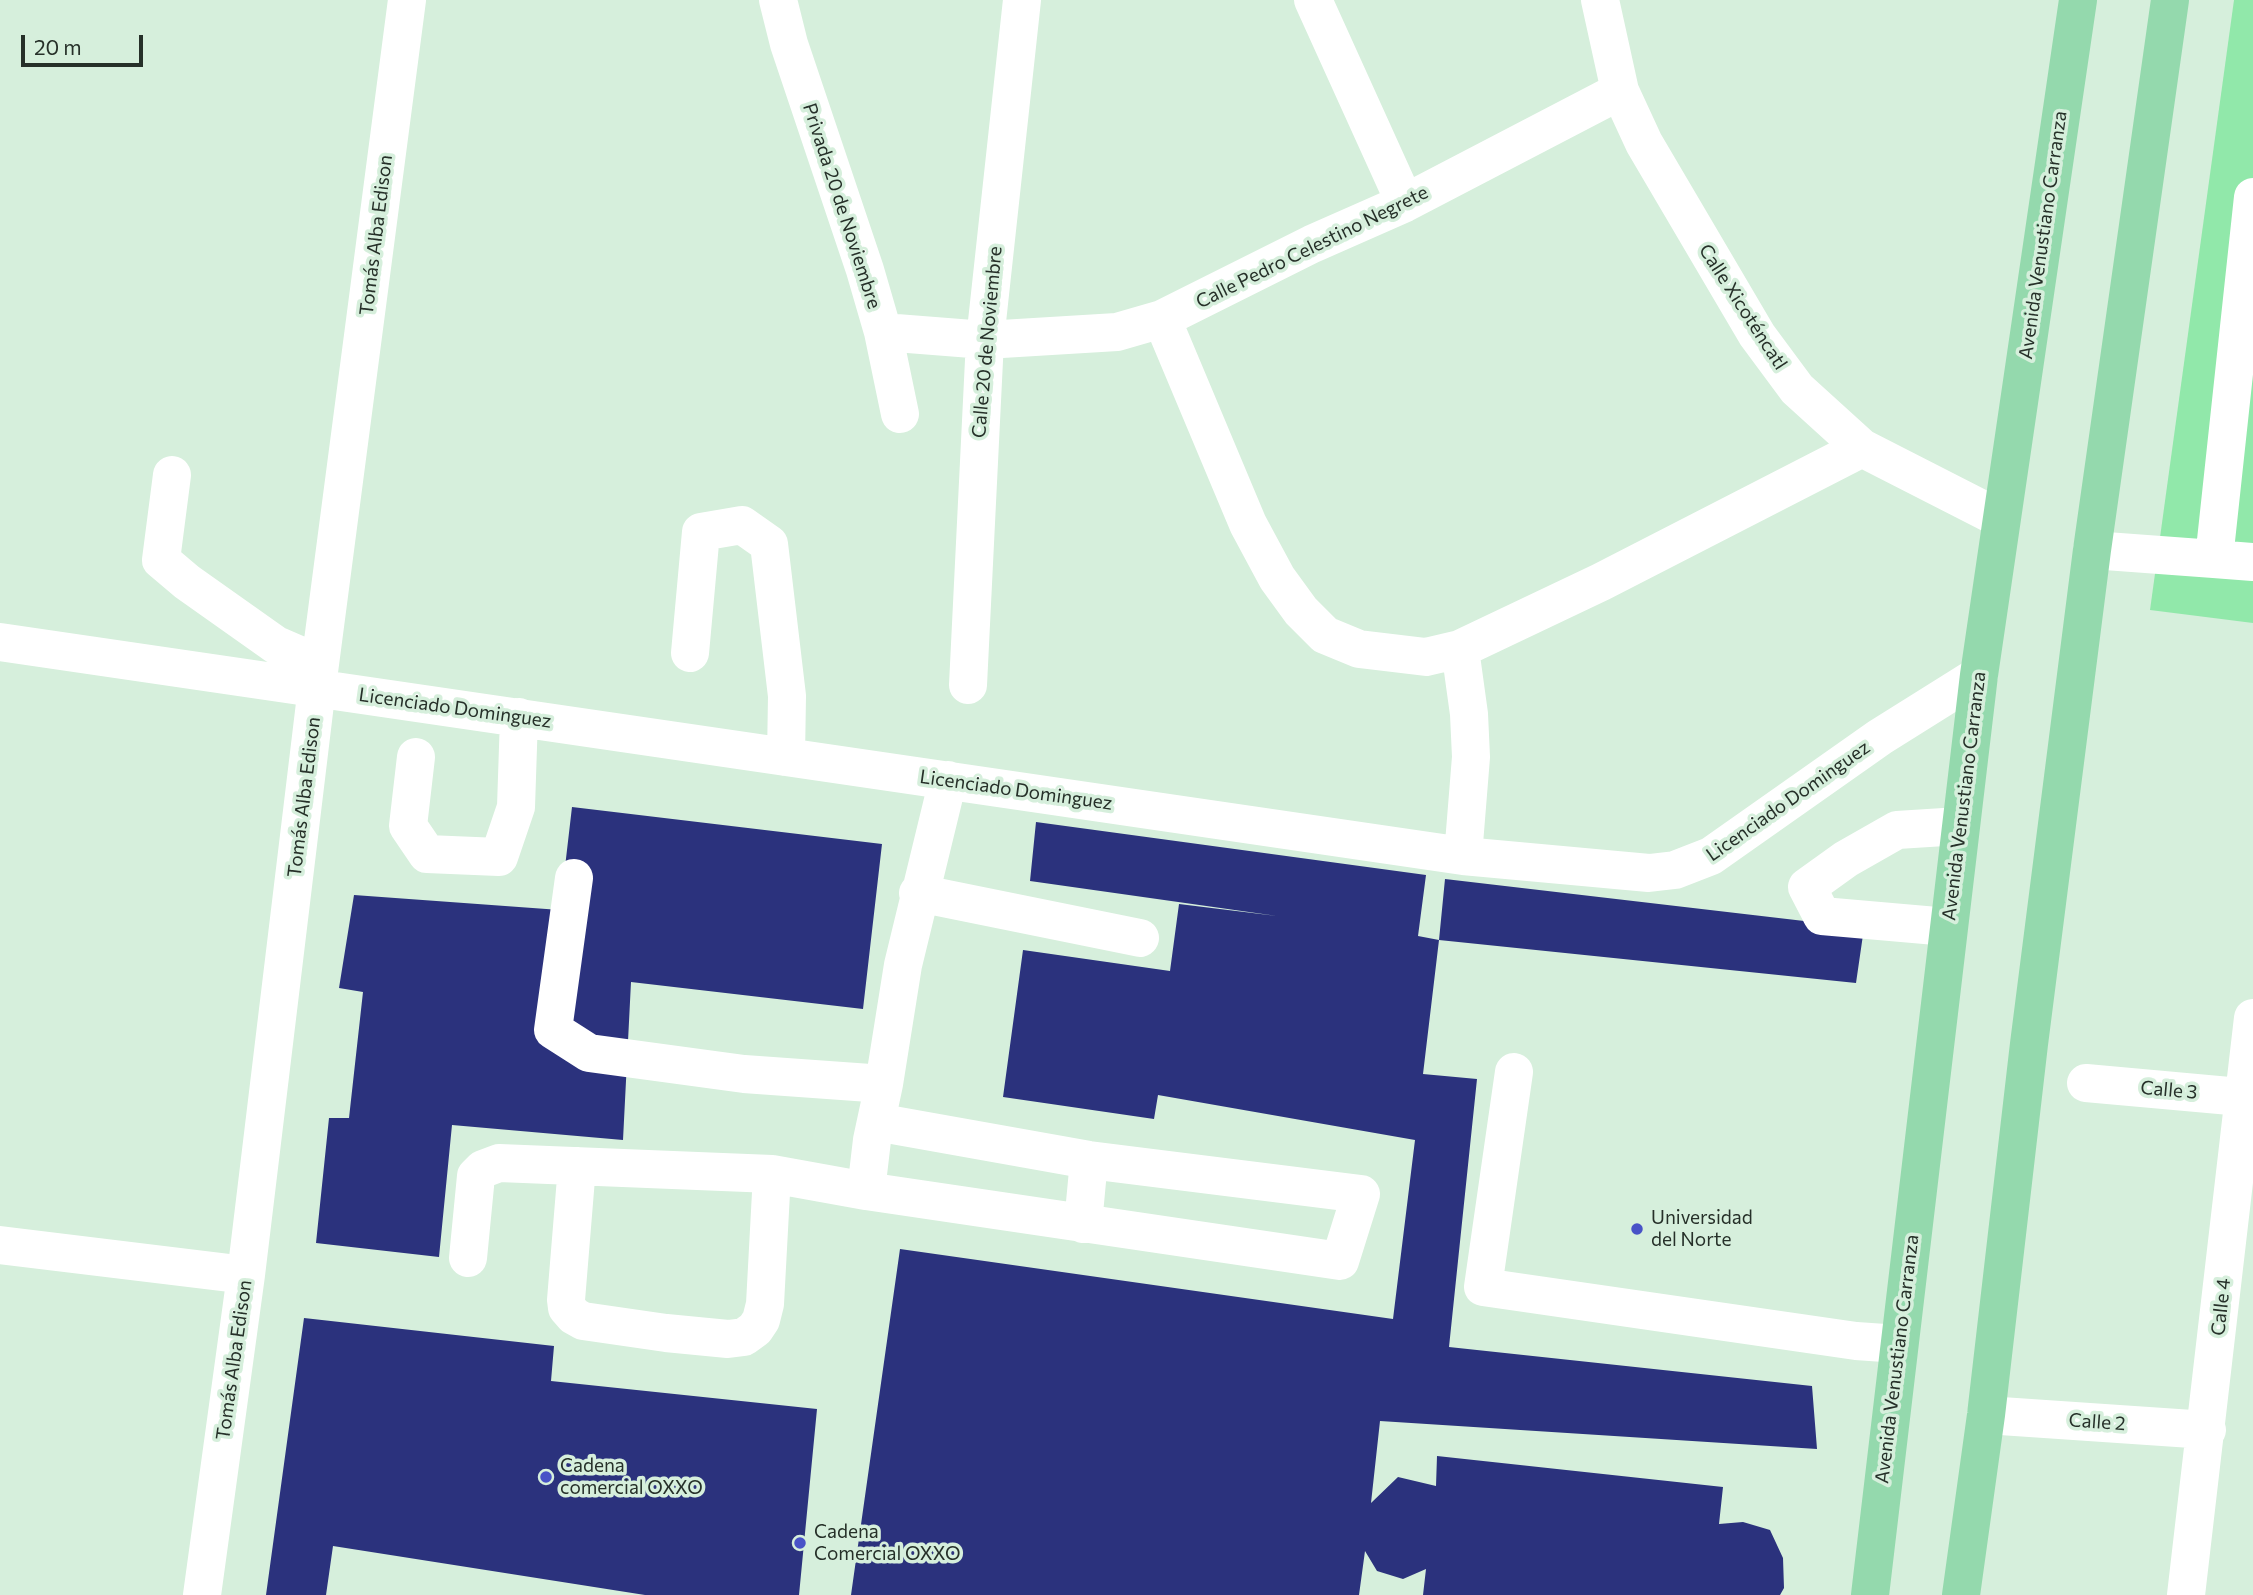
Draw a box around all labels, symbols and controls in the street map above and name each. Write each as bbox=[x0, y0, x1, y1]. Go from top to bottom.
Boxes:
scale bar bbox=[24, 21, 147, 65]
text: 20 m bbox=[34, 34, 82, 59]
street label: Privada 20 de Noviembre bbox=[798, 100, 886, 312]
street label: Avenida Venustiano Carranza bbox=[2014, 109, 2072, 361]
street label: Tomás Alba Edison bbox=[355, 153, 397, 317]
street label: Calle Pedro Celestino Negrete bbox=[1192, 181, 1432, 313]
street label: Calle Xicoténcatl bbox=[1694, 240, 1792, 374]
street label: Calle 20 de Noviembre bbox=[967, 245, 1007, 439]
street label: Avenida Venustiano Carranza bbox=[1937, 670, 1991, 922]
street label: Licenciado Dominguez bbox=[357, 683, 553, 733]
street label: Tomás Alba Edison bbox=[283, 715, 325, 879]
street label: Licenciado Dominguez bbox=[1702, 736, 1874, 866]
street label: Licenciado Dominguez bbox=[918, 765, 1114, 815]
street label: Calle 3 bbox=[2140, 1076, 2198, 1104]
place label: Universidad del Norte bbox=[1651, 1207, 1753, 1251]
marker: Universidad del Norte bbox=[1629, 1221, 1645, 1237]
street label: Avenida Venustiano Carranza bbox=[1870, 1233, 1924, 1485]
street label: Calle 4 bbox=[2207, 1277, 2235, 1337]
street label: Tomás Alba Edison bbox=[211, 1278, 257, 1442]
street label: Calle 2 bbox=[2068, 1409, 2126, 1435]
place label: Cadena comercial OXXO bbox=[560, 1455, 703, 1499]
marker: Cadena comercial OXXO bbox=[538, 1469, 554, 1485]
place label: Cadena Comercial OXXO bbox=[814, 1521, 960, 1565]
marker: Cadena Comercial OXXO bbox=[792, 1535, 808, 1551]

